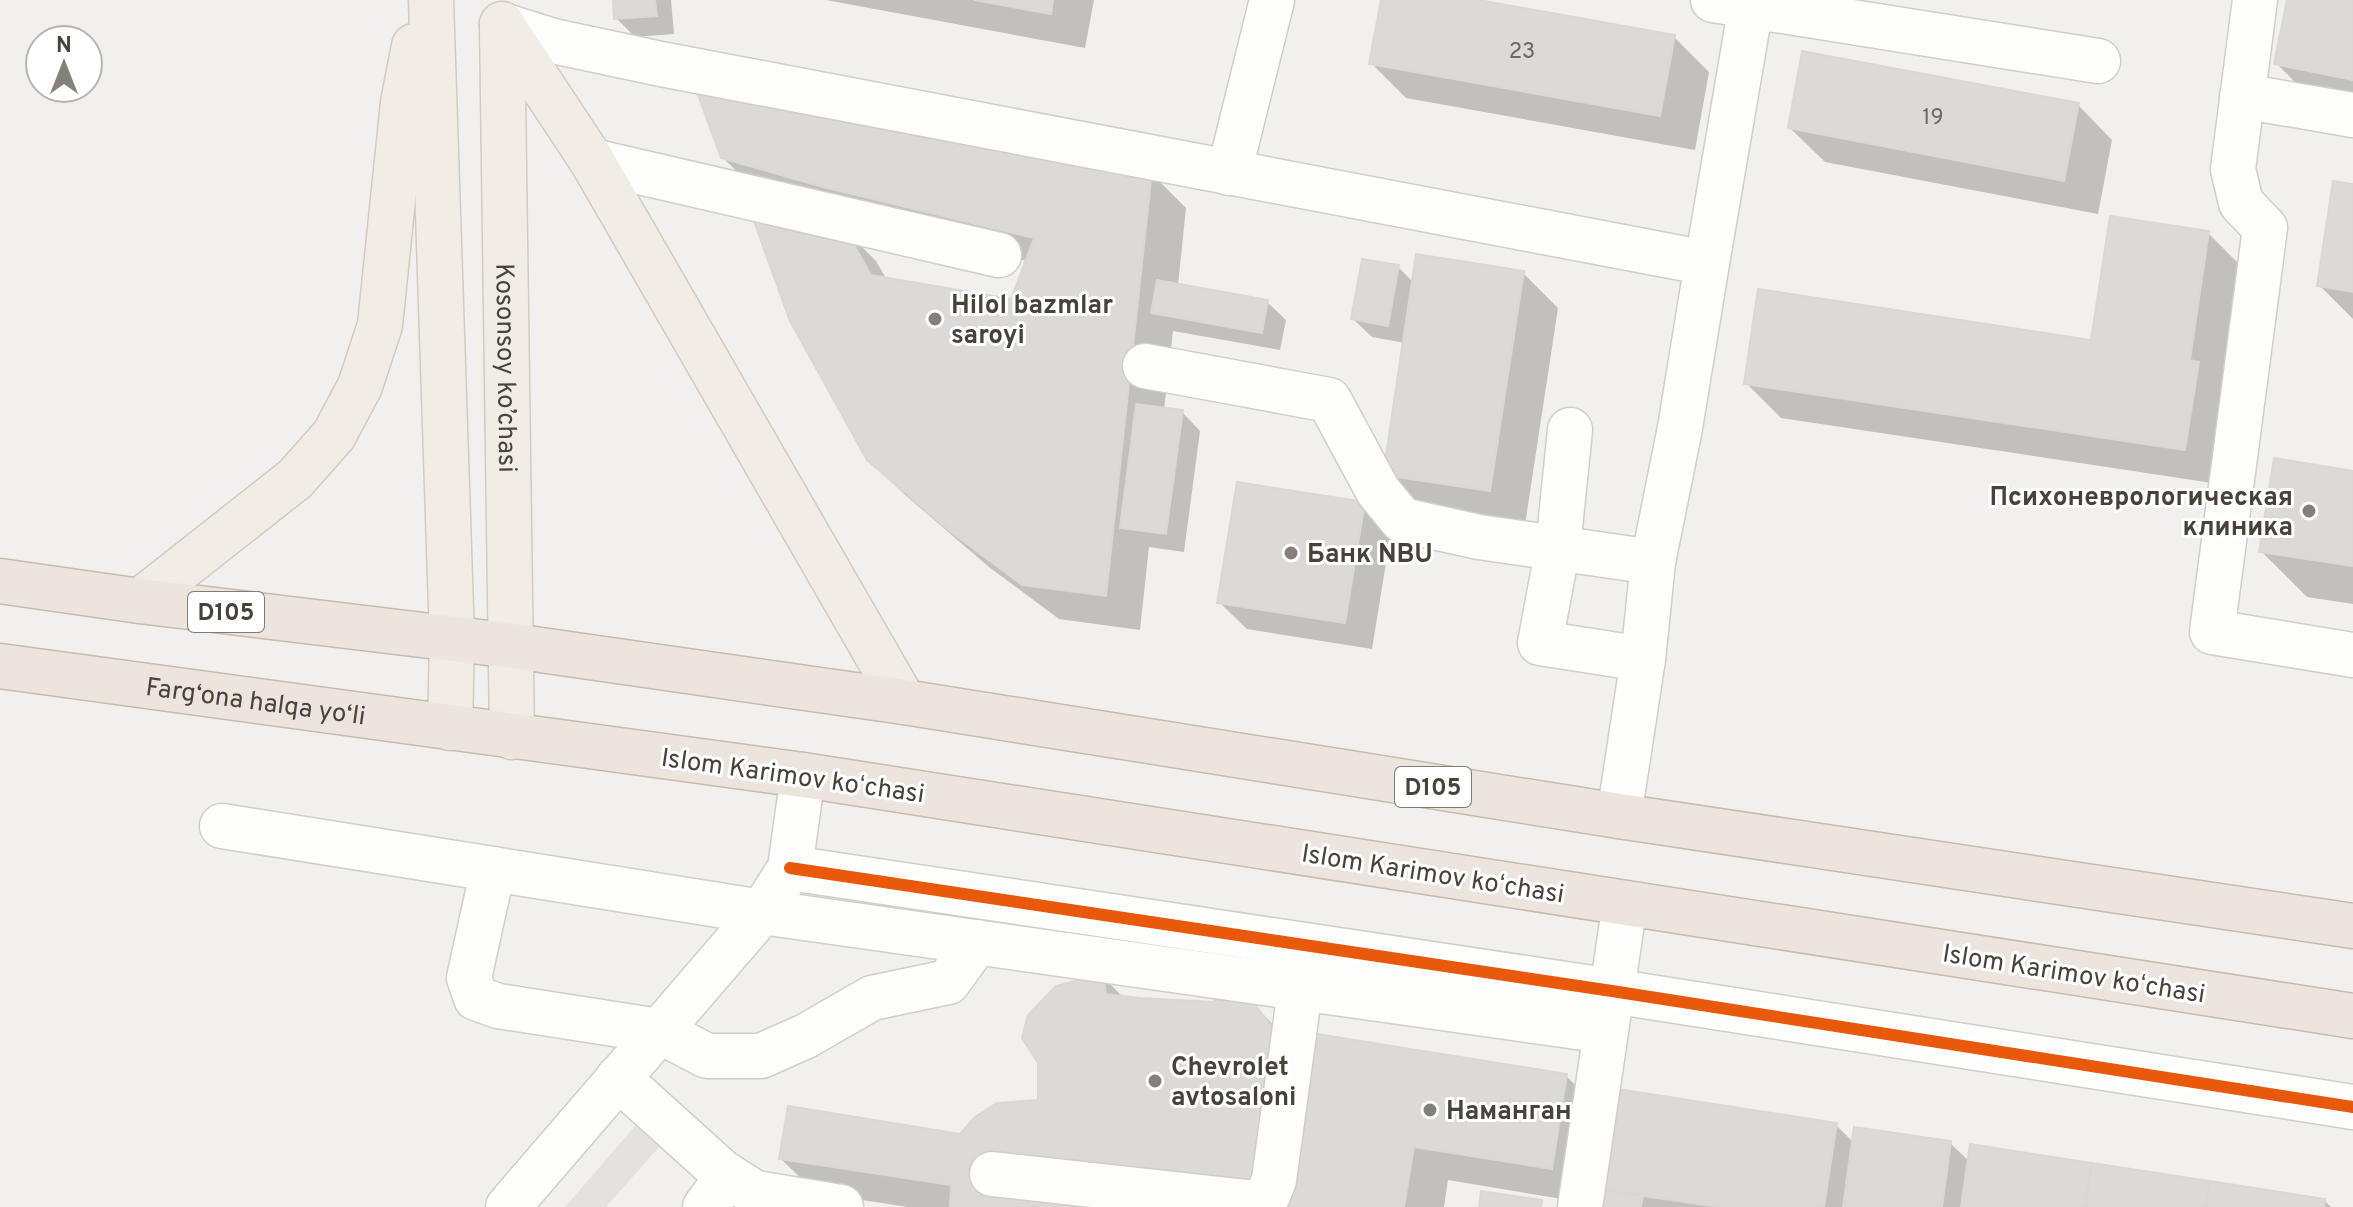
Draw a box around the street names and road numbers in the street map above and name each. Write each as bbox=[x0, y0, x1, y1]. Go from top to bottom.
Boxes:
street label: Kosonsoy ko’chasi bbox=[486, 263, 522, 473]
road number: D105 bbox=[188, 592, 264, 632]
street label: Farg‘ona halqa yo‘li bbox=[143, 672, 367, 734]
street label: Islom Karimov koʻchasi bbox=[659, 743, 926, 812]
road number: D105 bbox=[1395, 767, 1471, 807]
street label: Islom Karimov koʻchasi bbox=[1299, 838, 1566, 913]
street label: Islom Karimov koʻchasi bbox=[1940, 938, 2207, 1013]

